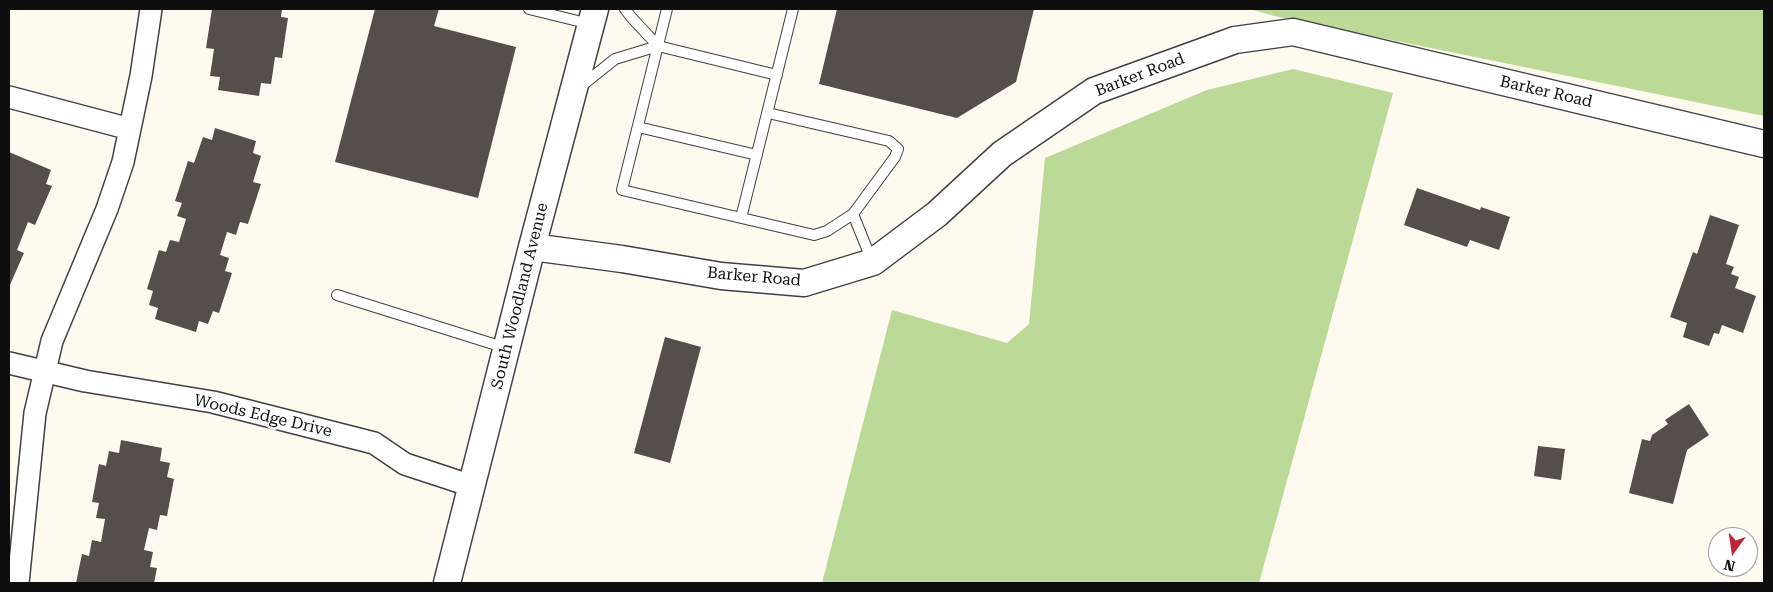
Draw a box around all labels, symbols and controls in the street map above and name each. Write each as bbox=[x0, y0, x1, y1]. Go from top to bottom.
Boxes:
street label: Barker Road bbox=[1093, 49, 1187, 101]
street label: Barker Road bbox=[1498, 72, 1594, 112]
street label: South Woodland Avenue bbox=[488, 201, 552, 391]
street label: Barker Road bbox=[706, 263, 802, 291]
street label: Woods Edge Drive bbox=[192, 391, 334, 441]
north arrow bbox=[1708, 527, 1758, 577]
text: N bbox=[1722, 557, 1737, 575]

